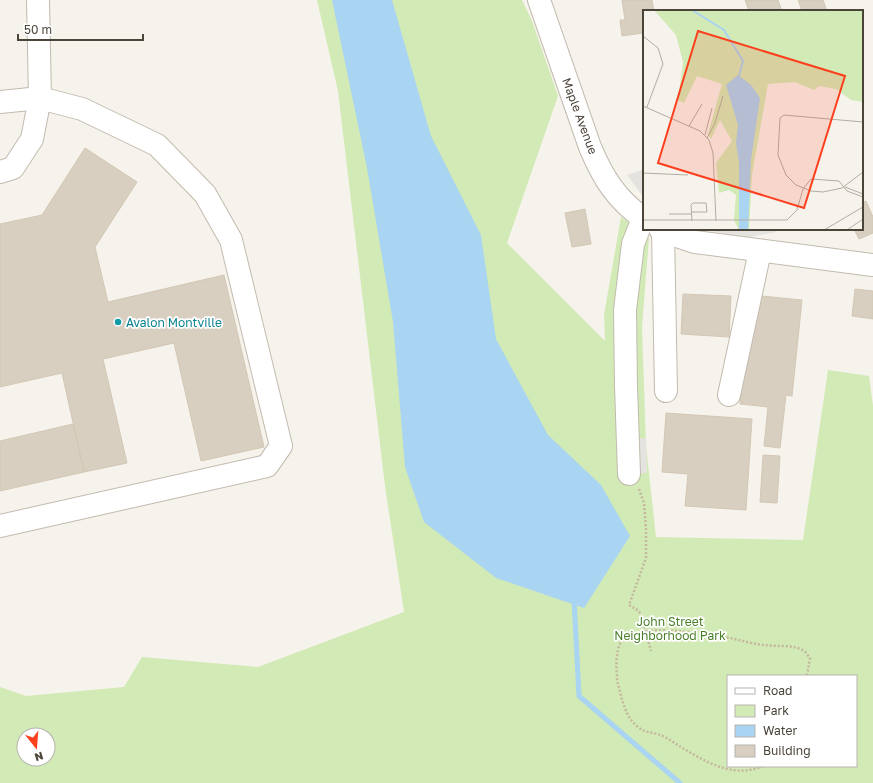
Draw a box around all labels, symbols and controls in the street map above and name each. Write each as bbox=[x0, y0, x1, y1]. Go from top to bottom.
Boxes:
inset map bbox=[643, 10, 863, 230]
scale bar bbox=[18, 16, 143, 42]
text: 50 m bbox=[24, 22, 52, 37]
street label: Maple Avenue bbox=[559, 76, 601, 156]
place label: Avalon Montville bbox=[126, 315, 222, 330]
marker: Avalon Montville bbox=[113, 317, 123, 327]
park label: John Street Neighborhood Park bbox=[614, 614, 726, 643]
legend bbox=[727, 675, 857, 767]
text: Road bbox=[763, 683, 792, 698]
text: Park bbox=[763, 703, 789, 718]
text: Water bbox=[763, 723, 797, 738]
north arrow bbox=[16, 727, 56, 767]
text: Building bbox=[763, 743, 811, 758]
text: N bbox=[33, 750, 45, 764]

